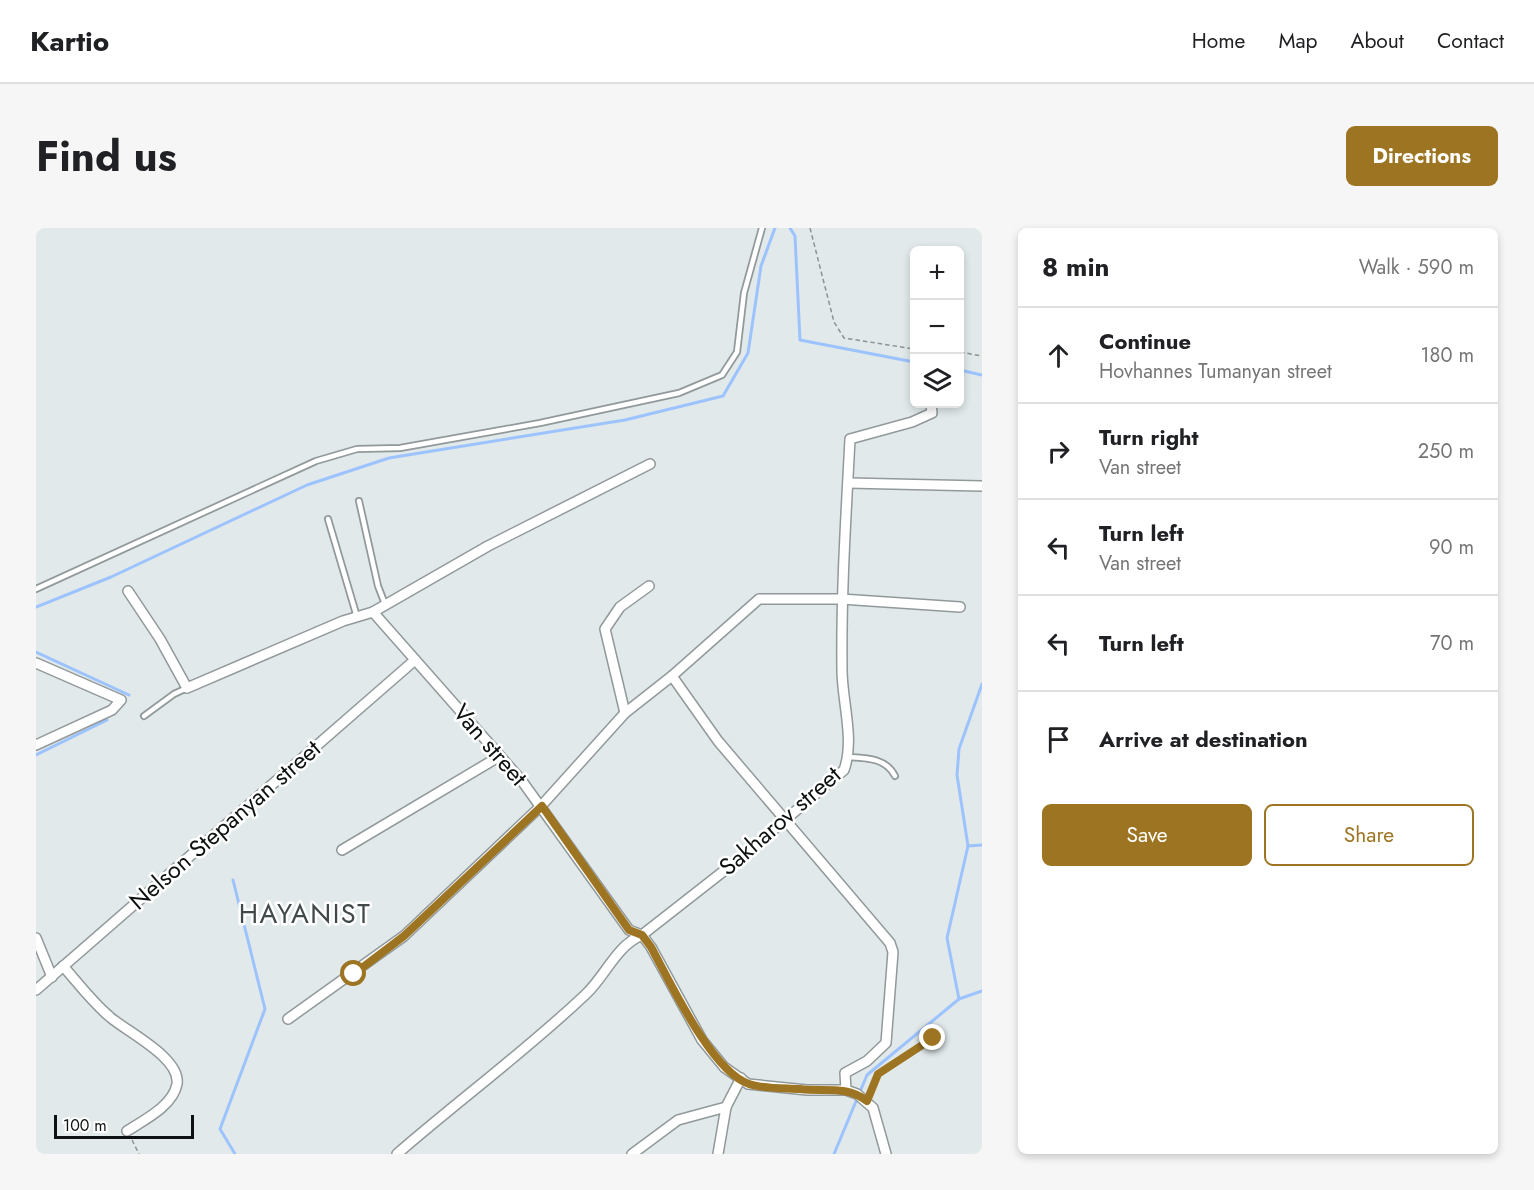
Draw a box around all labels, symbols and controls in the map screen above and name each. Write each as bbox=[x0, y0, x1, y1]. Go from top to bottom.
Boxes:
text: Kartio bbox=[30, 21, 109, 62]
text: Home bbox=[1192, 26, 1245, 56]
text: Map bbox=[1278, 26, 1318, 56]
text: About bbox=[1351, 26, 1404, 56]
text: Contact bbox=[1437, 26, 1504, 56]
text: Find us bbox=[36, 126, 177, 187]
button: Directions bbox=[1346, 126, 1498, 186]
map controls bbox=[910, 246, 964, 408]
button: + bbox=[910, 246, 964, 300]
text: 8 min bbox=[1042, 248, 1110, 286]
text: Walk · 590 m bbox=[1359, 253, 1474, 282]
button: − bbox=[910, 300, 964, 354]
text: Continue bbox=[1099, 325, 1191, 357]
icon: ahead bbox=[1042, 339, 1075, 372]
text: 180 m bbox=[1420, 341, 1474, 370]
button: layers bbox=[910, 354, 964, 408]
text: Hovhannes Tumanyan street bbox=[1099, 357, 1332, 386]
text: Turn right bbox=[1099, 421, 1199, 453]
icon: right bbox=[1042, 435, 1075, 468]
text: 250 m bbox=[1418, 437, 1474, 466]
text: Van street bbox=[1099, 453, 1181, 482]
text: Turn left bbox=[1099, 517, 1184, 549]
icon: left bbox=[1042, 531, 1075, 564]
text: 90 m bbox=[1429, 533, 1474, 562]
text: Van street bbox=[1099, 549, 1181, 578]
icon: left bbox=[1042, 627, 1075, 660]
text: Turn left bbox=[1099, 627, 1184, 659]
text: 70 m bbox=[1430, 629, 1474, 658]
street label: Van street bbox=[445, 696, 536, 794]
icon: arrive bbox=[1042, 723, 1075, 756]
text: Arrive at destination bbox=[1099, 723, 1308, 755]
street label: Nelson Stepanyan street bbox=[121, 731, 328, 918]
street label: Sakharov street bbox=[711, 758, 849, 884]
button: Save bbox=[1042, 804, 1252, 866]
button: Share bbox=[1264, 804, 1474, 866]
district label: HAYANIST bbox=[239, 894, 371, 933]
route start bbox=[340, 960, 366, 986]
route end bbox=[919, 1024, 945, 1050]
scale bar bbox=[54, 1112, 194, 1140]
text: 100 m bbox=[63, 1114, 107, 1137]

